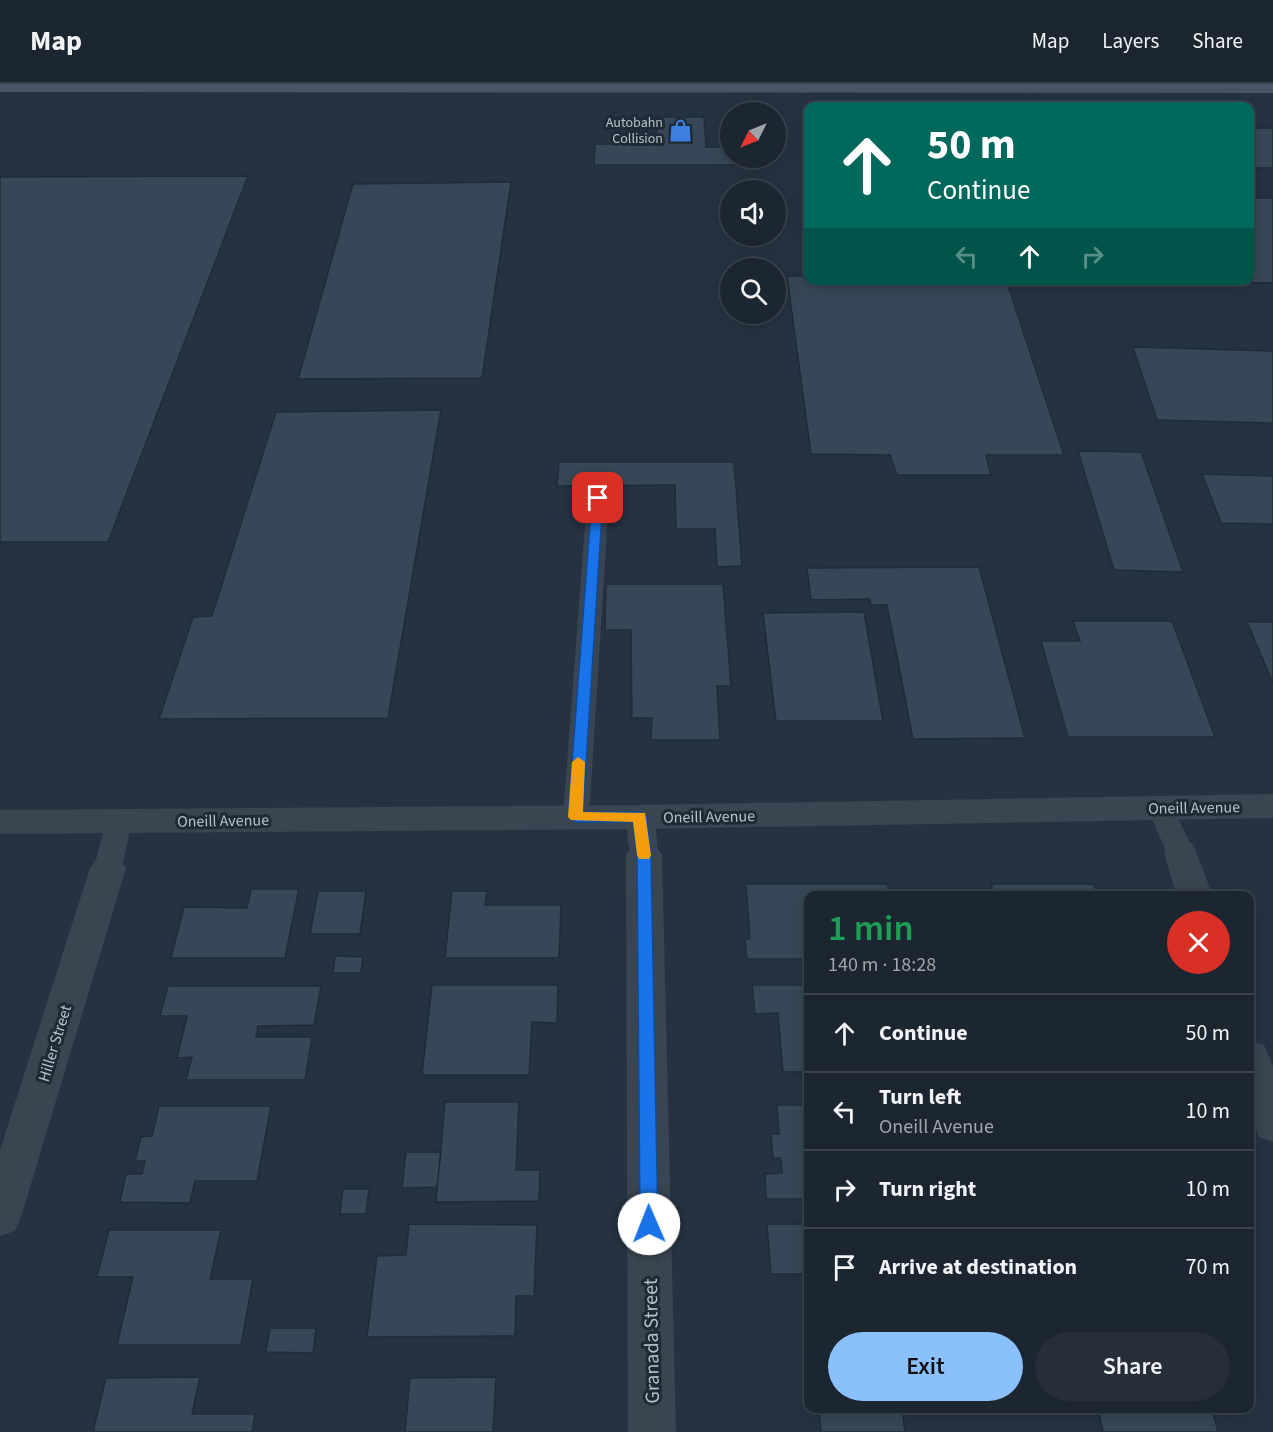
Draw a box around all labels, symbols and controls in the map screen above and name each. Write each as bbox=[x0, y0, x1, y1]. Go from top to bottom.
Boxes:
text: Map bbox=[30, 21, 82, 61]
text: Map bbox=[1032, 26, 1069, 56]
text: Layers bbox=[1102, 26, 1159, 56]
text: Share bbox=[1192, 26, 1243, 56]
north arrow bbox=[720, 102, 786, 168]
map controls bbox=[720, 102, 786, 324]
place label: Autobahn Collision bbox=[606, 113, 663, 149]
text: 50 m bbox=[927, 115, 1016, 175]
shop icon: Autobahn Collision bbox=[668, 117, 694, 143]
icon: ahead bbox=[828, 126, 906, 204]
text: Continue bbox=[927, 171, 1030, 210]
button: sound bbox=[720, 180, 786, 246]
icon: left bbox=[950, 240, 983, 273]
icon: ahead bbox=[1013, 240, 1046, 273]
icon: right bbox=[1076, 240, 1109, 273]
button: search bbox=[720, 258, 786, 324]
pin bbox=[572, 472, 623, 523]
icon: arrive bbox=[581, 481, 614, 514]
street label: Oneill Avenue bbox=[1148, 796, 1240, 820]
street label: Oneill Avenue bbox=[663, 805, 755, 829]
street label: Oneill Avenue bbox=[177, 809, 269, 833]
text: 1 min bbox=[828, 903, 914, 954]
button: close bbox=[1167, 911, 1230, 974]
text: 140 m · 18:28 bbox=[828, 951, 936, 979]
street label: Hiller Street bbox=[33, 1002, 77, 1084]
icon: ahead bbox=[828, 1017, 861, 1050]
text: Continue bbox=[879, 1017, 968, 1049]
text: 50 m bbox=[1185, 1017, 1230, 1049]
text: Turn left bbox=[879, 1081, 961, 1113]
icon: left bbox=[828, 1095, 861, 1128]
text: 10 m bbox=[1185, 1095, 1230, 1127]
text: Oneill Avenue bbox=[879, 1113, 994, 1141]
icon: right bbox=[828, 1173, 861, 1206]
text: Turn right bbox=[879, 1173, 976, 1205]
text: 10 m bbox=[1185, 1173, 1230, 1205]
position arrow bbox=[617, 1192, 681, 1256]
icon: arrive bbox=[828, 1251, 861, 1284]
text: Arrive at destination bbox=[879, 1251, 1077, 1283]
text: 70 m bbox=[1185, 1251, 1230, 1283]
street label: Granada Street bbox=[637, 1278, 667, 1404]
button: Exit bbox=[828, 1332, 1023, 1401]
button: Share bbox=[1035, 1332, 1230, 1401]

